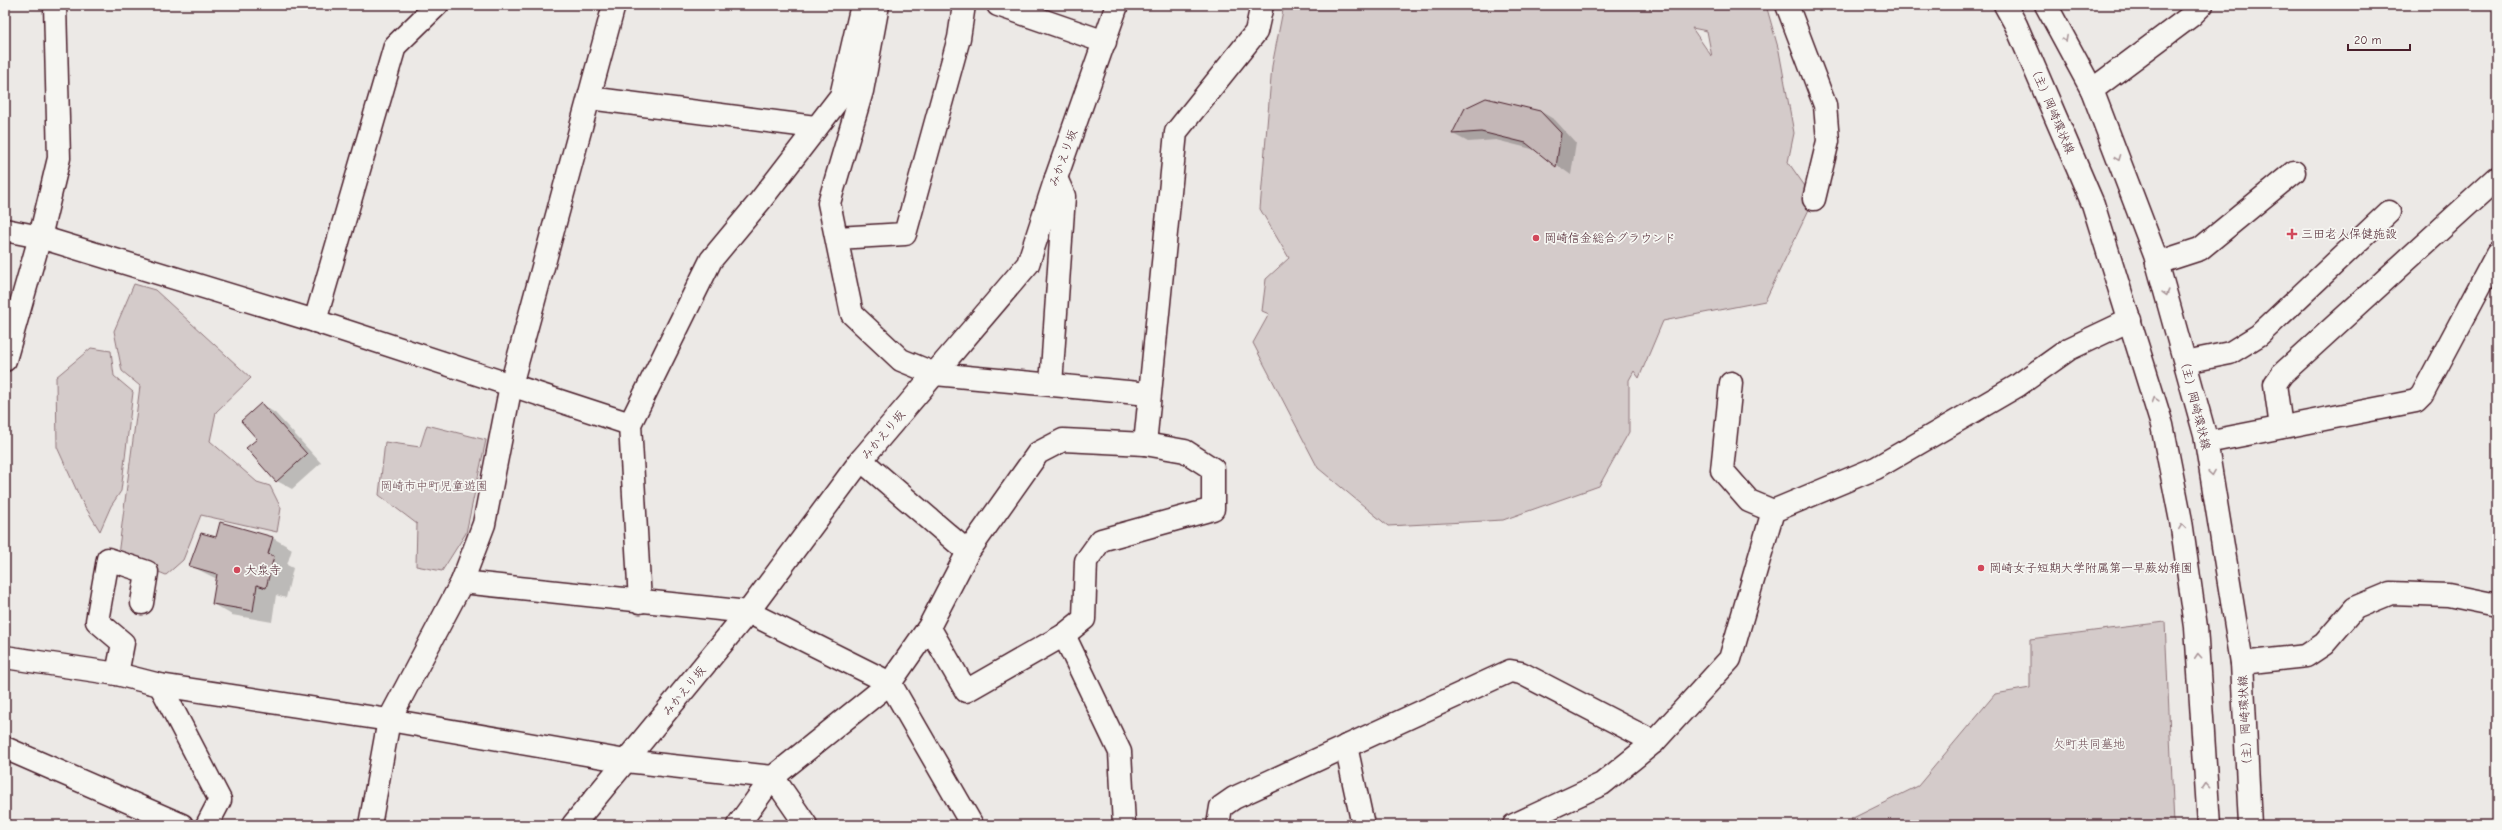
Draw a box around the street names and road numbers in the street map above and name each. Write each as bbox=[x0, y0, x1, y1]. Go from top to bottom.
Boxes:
street label: （主）岡崎環状線 bbox=[2027, 62, 2077, 156]
street label: みかえり坂 bbox=[1046, 127, 1080, 189]
street label: （主）岡崎環状線 bbox=[2177, 355, 2213, 451]
street label: みかえり坂 bbox=[858, 408, 908, 462]
street label: みかえり坂 bbox=[660, 663, 708, 719]
street label: （主）岡崎環状線 bbox=[2235, 675, 2255, 771]

